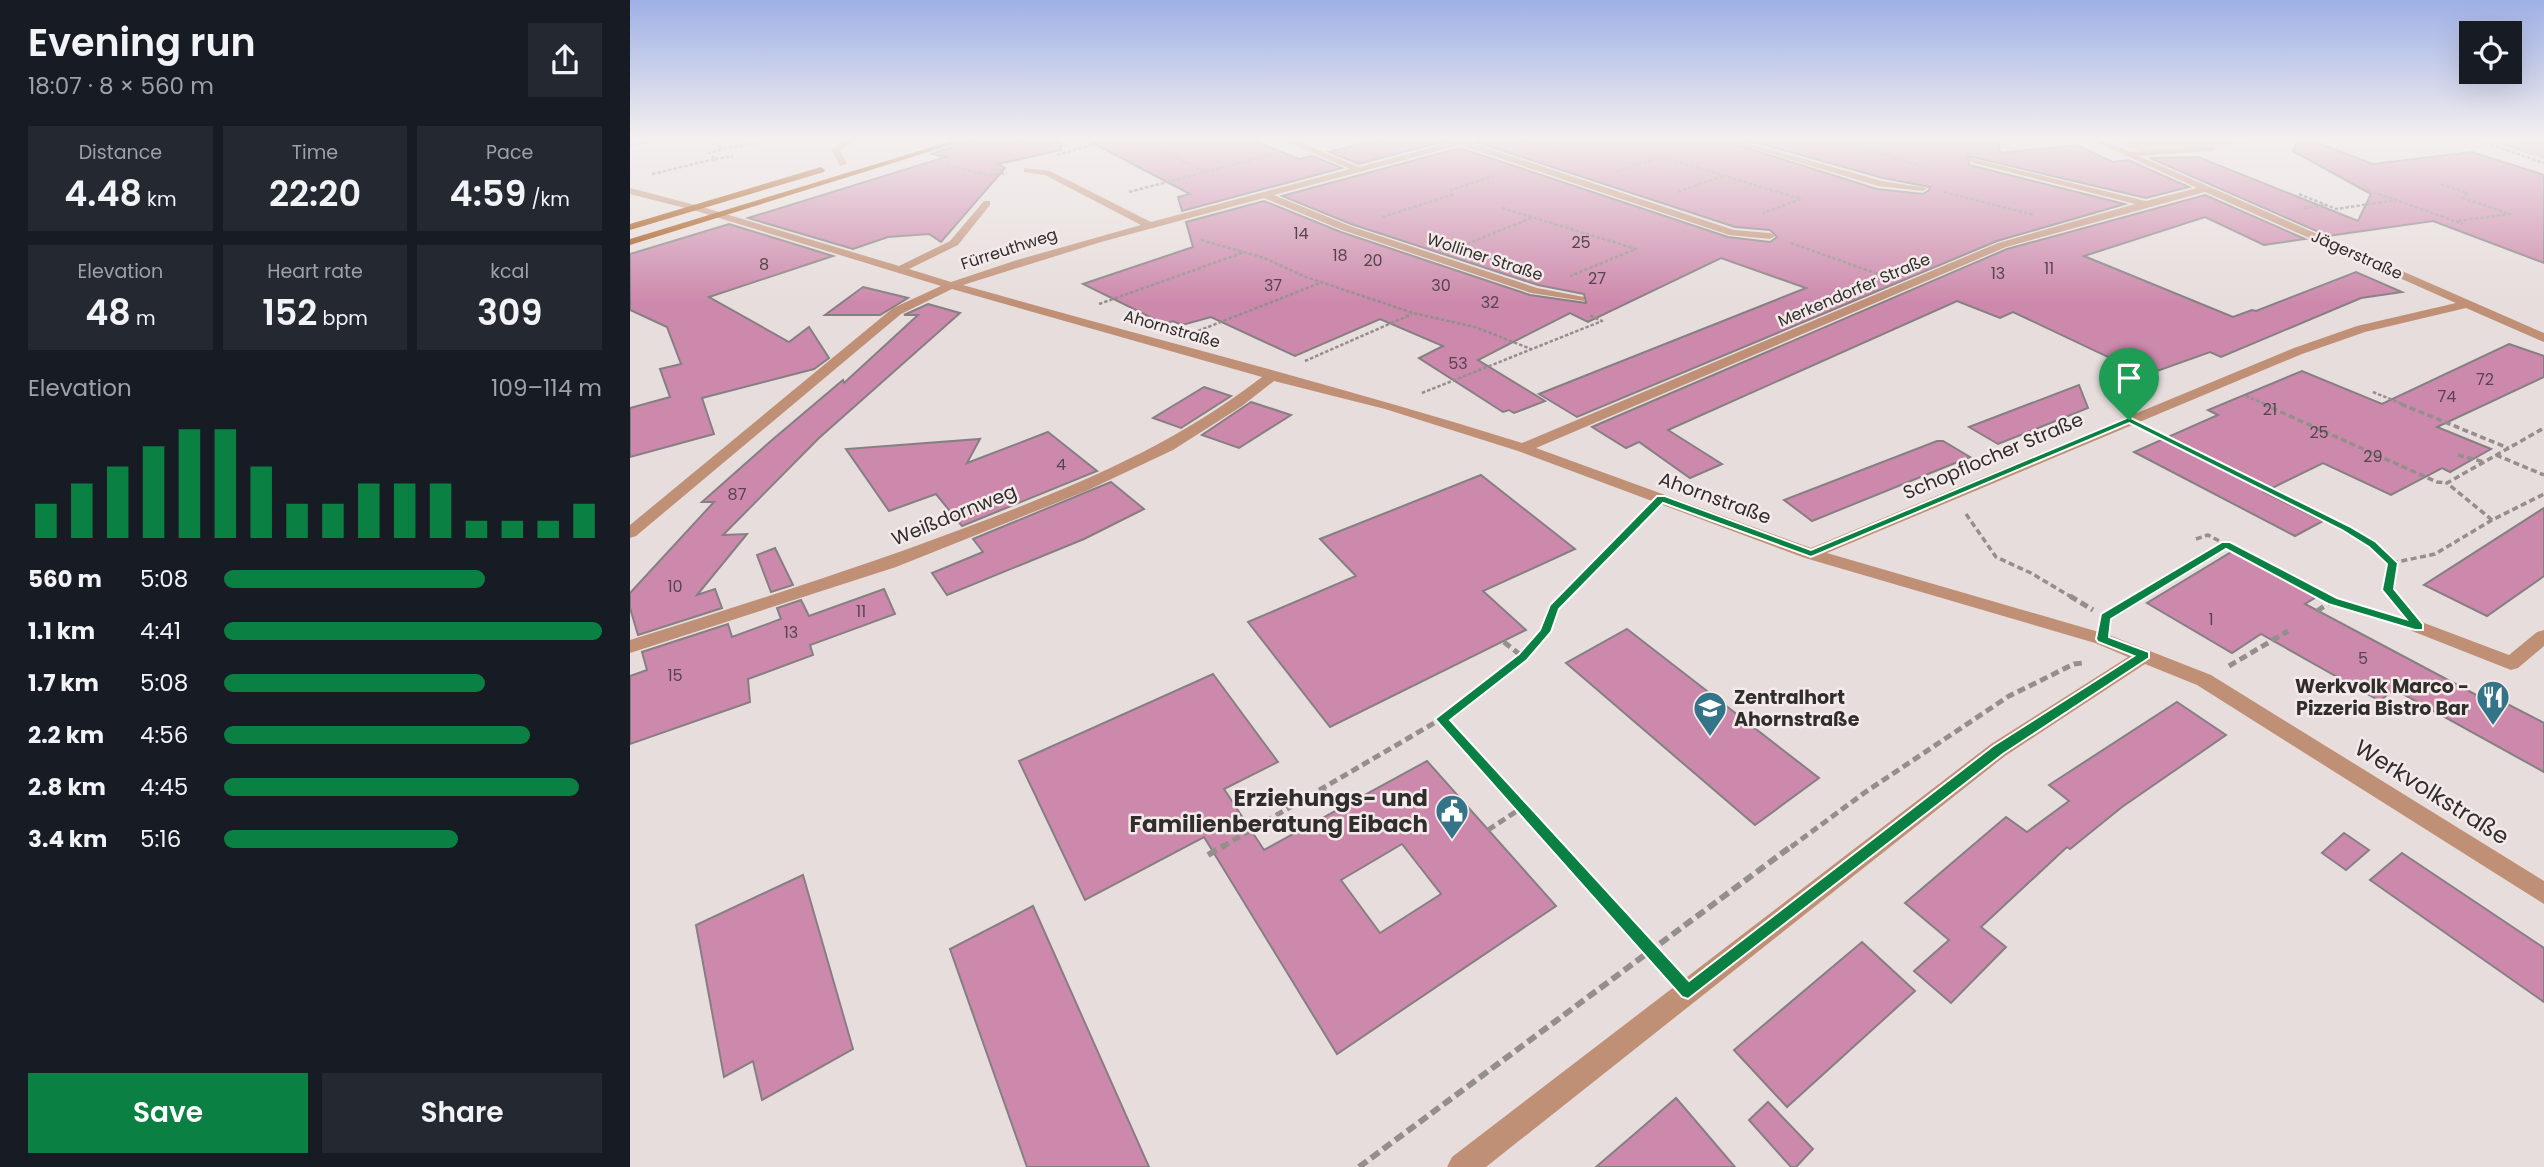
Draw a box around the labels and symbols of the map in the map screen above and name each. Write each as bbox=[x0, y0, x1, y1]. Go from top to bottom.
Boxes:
house number: 14 bbox=[1293, 222, 1309, 245]
street label: Fürreuthweg bbox=[958, 223, 1060, 275]
street label: Jägerstraße bbox=[2308, 225, 2406, 285]
street label: Wolliner Straße bbox=[1424, 227, 1546, 287]
house number: 25 bbox=[1571, 231, 1591, 254]
house number: 18 bbox=[1332, 244, 1348, 267]
street label: Merkendorfer Straße bbox=[1774, 247, 1934, 332]
house number: 20 bbox=[1363, 249, 1383, 272]
house number: 8 bbox=[759, 253, 769, 276]
house number: 11 bbox=[2044, 257, 2054, 280]
house number: 13 bbox=[1991, 262, 2005, 285]
house number: 27 bbox=[1588, 267, 1606, 290]
house number: 37 bbox=[1264, 274, 1282, 297]
house number: 30 bbox=[1431, 274, 1451, 297]
house number: 32 bbox=[1481, 291, 1499, 314]
street label: Ahornstraße bbox=[1121, 304, 1223, 354]
pin bbox=[2099, 348, 2159, 420]
house number: 53 bbox=[1448, 352, 1468, 375]
house number: 72 bbox=[2476, 368, 2494, 391]
house number: 74 bbox=[2438, 385, 2456, 408]
house number: 21 bbox=[2263, 398, 2277, 421]
street label: Schopflocher Straße bbox=[1899, 406, 2087, 506]
house number: 25 bbox=[2309, 421, 2329, 444]
house number: 29 bbox=[2363, 445, 2383, 468]
house number: 4 bbox=[1056, 453, 1066, 476]
street label: Ahornstraße bbox=[1655, 465, 1775, 531]
street label: Weißdornweg bbox=[888, 478, 1020, 552]
house number: 87 bbox=[728, 483, 747, 506]
house number: 10 bbox=[667, 575, 683, 598]
house number: 11 bbox=[856, 600, 866, 623]
house number: 1 bbox=[2208, 608, 2214, 631]
house number: 13 bbox=[784, 621, 798, 644]
house number: 5 bbox=[2358, 647, 2368, 670]
house number: 15 bbox=[667, 664, 683, 687]
place label: Werkvolk Marco - Pizzeria Bistro Bar bbox=[2295, 673, 2469, 722]
restaurant icon: Werkvolk Marco - Pizzeria Bistro Bar bbox=[2474, 678, 2512, 727]
place label: Zentralhort Ahornstraße bbox=[1734, 684, 1860, 733]
school or university icon: Zentralhort Ahornstraße bbox=[1691, 689, 1729, 738]
street label: Werkvolkstraße bbox=[2349, 732, 2515, 852]
place label: Erziehungs- und Familienberatung Eibach bbox=[1129, 782, 1428, 840]
public building icon: Erziehungs- und Familienberatung Eibach bbox=[1433, 792, 1471, 841]

